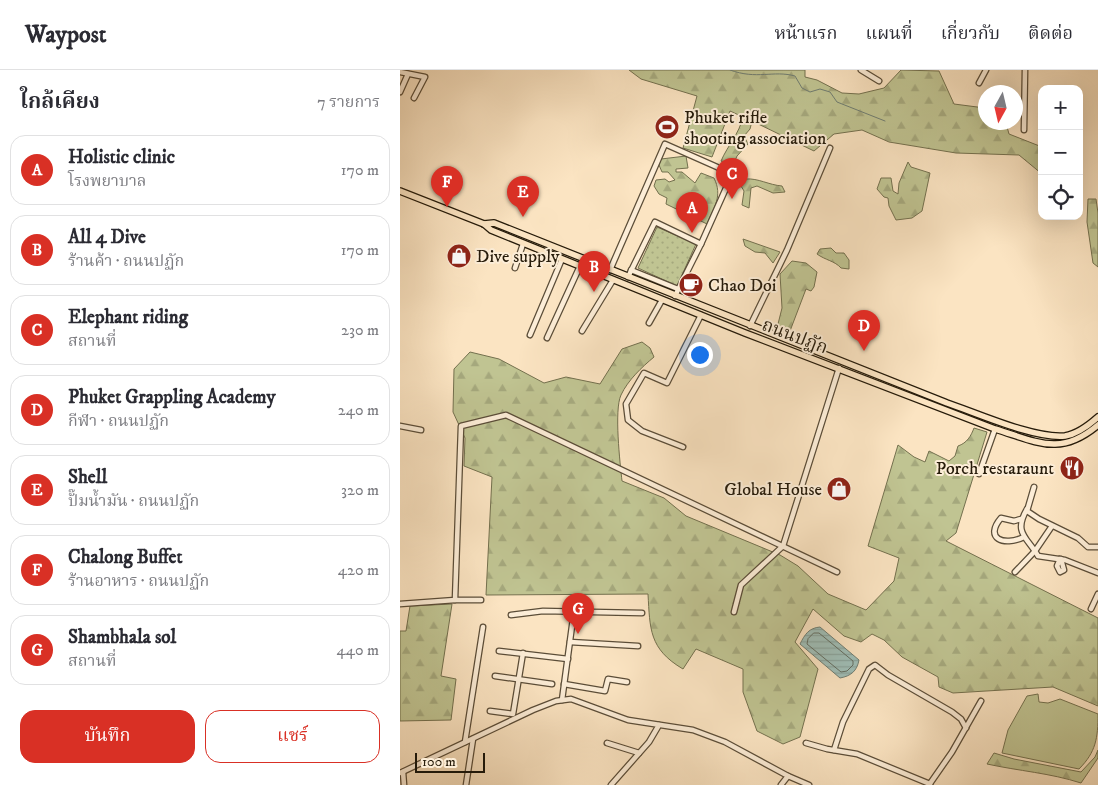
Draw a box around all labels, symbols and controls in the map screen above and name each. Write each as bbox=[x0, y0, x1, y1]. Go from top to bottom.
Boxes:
text: Waypost bbox=[25, 20, 106, 50]
text: หน้าแรก bbox=[774, 23, 837, 45]
text: แผนที่ bbox=[865, 23, 913, 45]
text: เกี่ยวกับ bbox=[941, 23, 1000, 45]
text: ติดต่อ bbox=[1028, 23, 1073, 45]
north arrow bbox=[978, 85, 1023, 130]
map controls bbox=[1038, 85, 1083, 220]
button: + bbox=[1038, 85, 1083, 130]
text: ใกล้เคียง bbox=[20, 89, 100, 115]
text: 7 รายการ bbox=[317, 92, 380, 112]
place label: Phuket rifle shooting association bbox=[684, 107, 827, 150]
sports icon: Phuket rifle shooting association bbox=[654, 114, 680, 140]
button: − bbox=[1038, 130, 1083, 175]
text: Holistic clinic bbox=[68, 146, 175, 169]
pin: C bbox=[716, 158, 748, 199]
text: A bbox=[32, 160, 42, 180]
text: 170 m bbox=[341, 160, 379, 180]
pin: F bbox=[431, 166, 463, 207]
text: โรงพยาบาล bbox=[68, 171, 146, 191]
button: locate bbox=[1038, 175, 1083, 220]
pin: E bbox=[507, 176, 539, 217]
pin: A bbox=[676, 192, 708, 233]
text: All 4 Dive bbox=[68, 226, 146, 249]
text: B bbox=[32, 240, 42, 260]
text: 170 m bbox=[341, 240, 379, 260]
shop icon: Dive supply bbox=[446, 243, 472, 269]
place label: Dive supply bbox=[476, 246, 560, 268]
text: ร้านค้า · ถนนปฏัก bbox=[68, 251, 184, 271]
pin: B bbox=[578, 251, 610, 292]
cafe icon: Chao Doi bbox=[678, 272, 704, 298]
place label: Chao Doi bbox=[708, 275, 776, 297]
text: Elephant riding bbox=[68, 306, 188, 329]
pin: D bbox=[848, 310, 880, 351]
street label: ถนนปฏัก bbox=[759, 314, 831, 360]
text: C bbox=[32, 320, 42, 340]
text: 230 m bbox=[341, 320, 379, 340]
text: สถานที่ bbox=[68, 331, 116, 351]
your location bbox=[687, 342, 713, 368]
text: Phuket Grappling Academy bbox=[68, 386, 275, 409]
text: D bbox=[31, 400, 43, 420]
text: 240 m bbox=[338, 400, 379, 420]
text: กีฬา · ถนนปฏัก bbox=[68, 411, 169, 431]
restaurant icon: Porch restaraunt bbox=[1059, 455, 1085, 481]
place label: Porch restaraunt bbox=[936, 458, 1054, 480]
text: Shell bbox=[68, 466, 107, 489]
shop icon: Global House bbox=[826, 476, 852, 502]
place label: Global House bbox=[724, 479, 822, 501]
text: E bbox=[31, 480, 43, 500]
text: 320 m bbox=[341, 480, 379, 500]
text: ปั๊มน้ำมัน · ถนนปฏัก bbox=[68, 491, 199, 511]
text: Chalong Buffet bbox=[68, 546, 183, 569]
text: F bbox=[32, 560, 42, 580]
text: 420 m bbox=[338, 560, 379, 580]
text: ร้านอาหาร · ถนนปฏัก bbox=[68, 571, 209, 591]
pin: G bbox=[562, 593, 594, 634]
text: Shambhala sol bbox=[68, 626, 176, 649]
text: G bbox=[31, 640, 43, 660]
text: 440 m bbox=[337, 640, 379, 660]
text: สถานที่ bbox=[68, 651, 116, 671]
button: บันทึก bbox=[20, 710, 195, 763]
button: แชร์ bbox=[205, 710, 380, 763]
scale bar bbox=[415, 750, 485, 773]
text: 100 m bbox=[422, 753, 456, 771]

